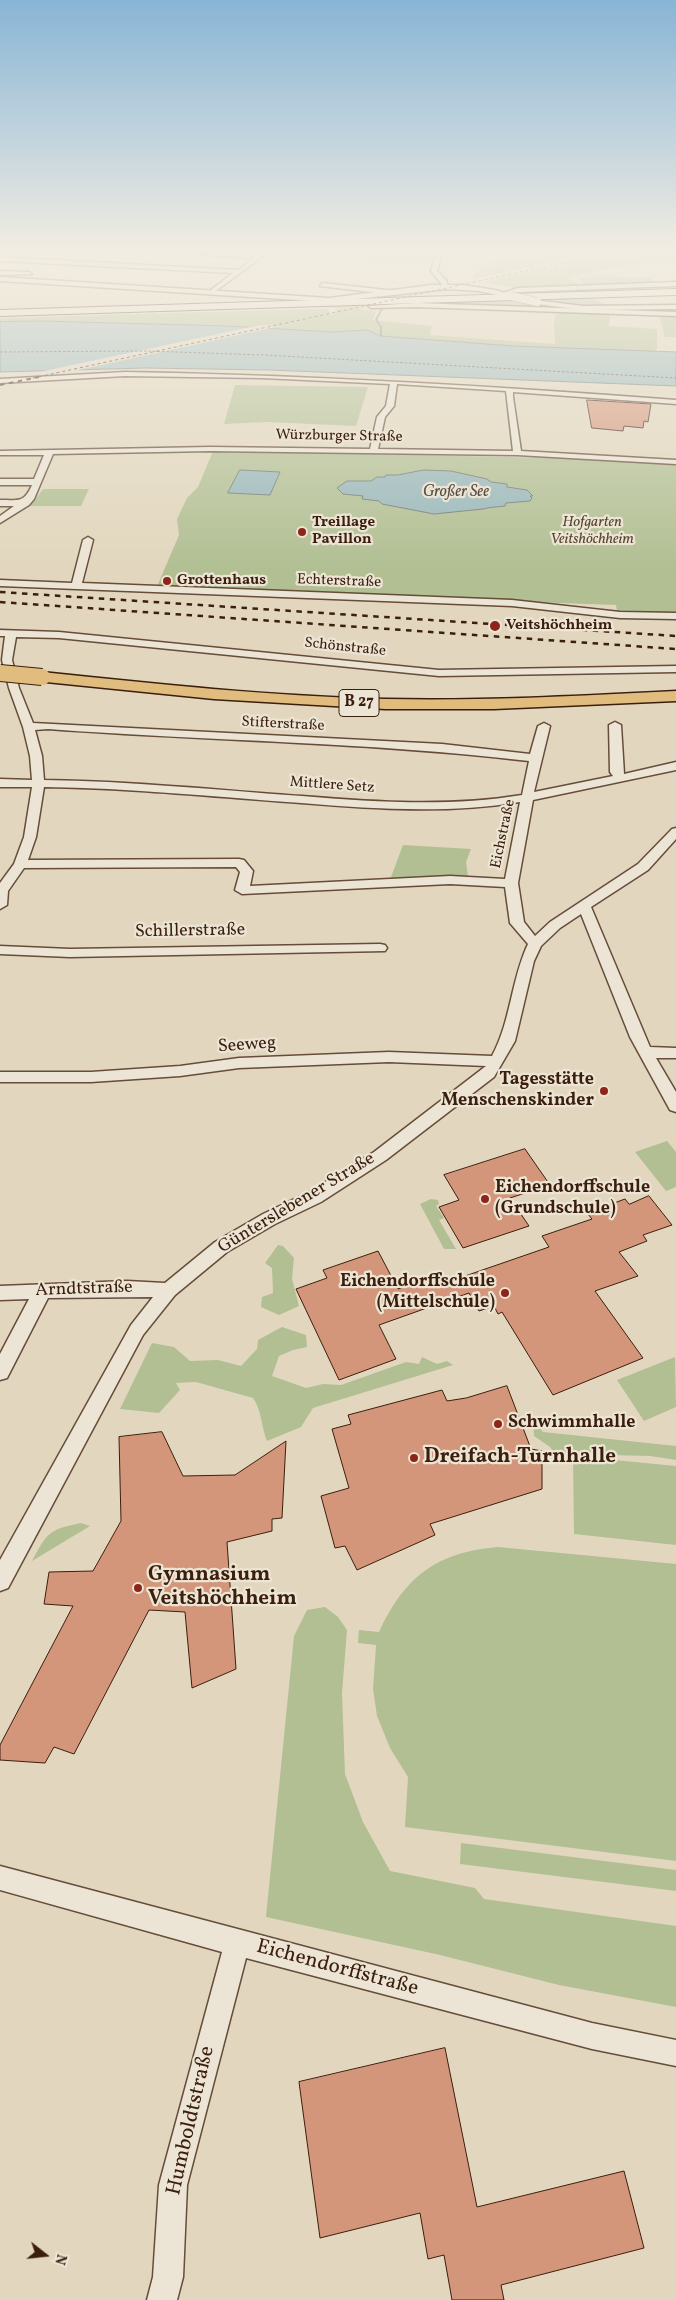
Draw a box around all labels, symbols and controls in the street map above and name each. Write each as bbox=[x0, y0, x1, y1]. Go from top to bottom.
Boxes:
street label: Würzburger Straße bbox=[275, 427, 403, 447]
water label: Großer See bbox=[423, 483, 489, 503]
place label: Treillage Pavillon bbox=[312, 514, 375, 549]
park label: Hofgarten Veitshöchheim bbox=[550, 514, 634, 549]
marker: Treillage Pavillon bbox=[296, 526, 308, 538]
place label: Grottenhaus bbox=[177, 572, 266, 590]
street label: Echterstraße bbox=[297, 572, 381, 592]
marker: Grottenhaus bbox=[161, 575, 173, 587]
place label: Veitshöchheim bbox=[506, 617, 612, 635]
marker: Veitshöchheim bbox=[488, 619, 502, 633]
street label: Schönstraße bbox=[303, 635, 387, 661]
road number: B 27 bbox=[339, 690, 379, 716]
street label: Stifterstraße bbox=[241, 714, 325, 736]
street label: Mittlere Setz bbox=[289, 774, 375, 798]
street label: Eichstraße bbox=[488, 798, 520, 870]
street label: Schillerstraße bbox=[135, 920, 245, 944]
street label: Seeweg bbox=[217, 1033, 277, 1059]
place label: Tagesstätte Menschenskinder bbox=[441, 1070, 594, 1112]
marker: Tagesstätte Menschenskinder bbox=[598, 1085, 610, 1097]
street label: Günterslebener Straße bbox=[215, 1149, 379, 1259]
place label: Eichendorffschule (Grundschule) bbox=[495, 1178, 650, 1220]
marker: Eichendorffschule (Grundschule) bbox=[479, 1193, 491, 1205]
place label: Eichendorffschule (Mittelschule) bbox=[340, 1272, 495, 1315]
street label: Arndtstraße bbox=[35, 1278, 133, 1302]
marker: Eichendorffschule (Mittelschule) bbox=[499, 1287, 511, 1299]
place label: Schwimmhalle bbox=[508, 1413, 635, 1435]
marker: Schwimmhalle bbox=[492, 1418, 504, 1430]
place label: Dreifach-Turnhalle bbox=[424, 1445, 616, 1471]
marker: Dreifach-Turnhalle bbox=[408, 1452, 420, 1464]
place label: Gymnasium Veitshöchheim bbox=[148, 1563, 297, 1613]
marker: Gymnasium Veitshöchheim bbox=[132, 1582, 144, 1594]
street label: Eichendorffstraße bbox=[253, 1935, 421, 2003]
street label: Humboldtstraße bbox=[163, 2044, 221, 2198]
north arrow bbox=[20, 2230, 70, 2280]
text: N bbox=[49, 2252, 70, 2267]

